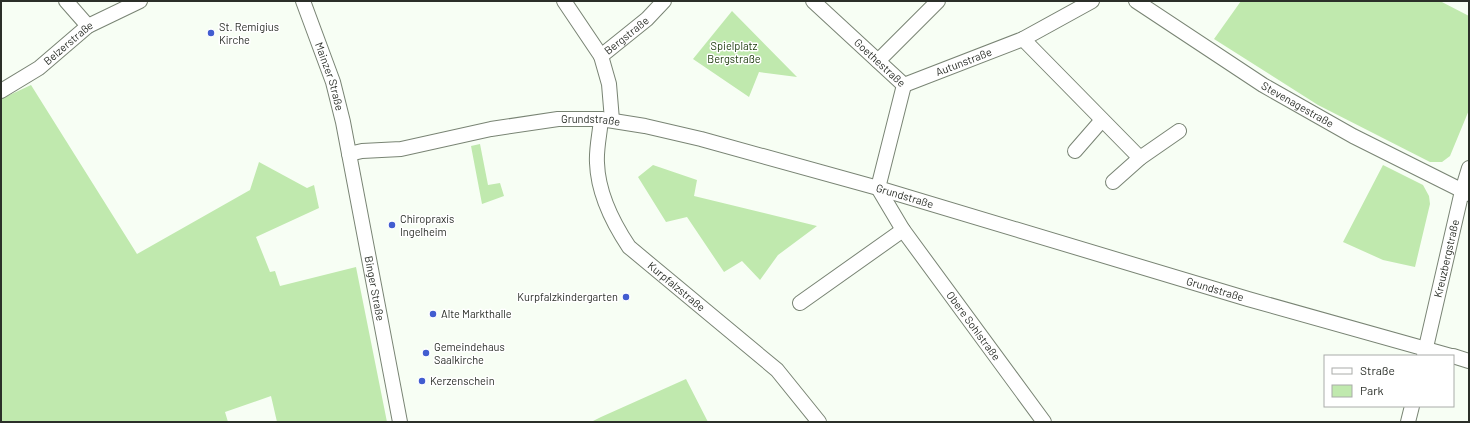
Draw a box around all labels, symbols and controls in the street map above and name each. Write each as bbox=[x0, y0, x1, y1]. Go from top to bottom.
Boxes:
street label: Bergstraße bbox=[601, 13, 651, 57]
street label: Belzerstraße bbox=[41, 18, 95, 67]
place label: St. Remigius Kirche bbox=[219, 20, 279, 46]
marker: St. Remigius Kirche bbox=[206, 28, 216, 38]
street label: Goethestraße bbox=[852, 36, 909, 89]
park label: Spielplatz Bergstraße bbox=[707, 39, 761, 65]
street label: Mainzer Straße bbox=[313, 40, 347, 112]
street label: Autunstraße bbox=[933, 45, 994, 78]
street label: Stevenagestraße bbox=[1259, 79, 1336, 130]
street label: Grundstraße bbox=[561, 112, 621, 128]
street label: Grundstraße bbox=[875, 181, 935, 210]
place label: Chiropraxis Ingelheim bbox=[400, 212, 454, 238]
street label: Kreuzbergstraße bbox=[1431, 218, 1461, 299]
marker: Chiropraxis Ingelheim bbox=[387, 220, 397, 230]
street label: Binger Straße bbox=[363, 255, 388, 322]
street label: Kurpfalzstraße bbox=[646, 259, 708, 314]
street label: Grundstraße bbox=[1185, 274, 1246, 303]
street label: Obere Sohlstraße bbox=[944, 289, 1004, 363]
place label: Kurpfalzkindergarten bbox=[517, 290, 618, 303]
marker: Kurpfalzkindergarten bbox=[621, 292, 631, 302]
place label: Alte Markthalle bbox=[441, 307, 512, 320]
marker: Alte Markthalle bbox=[428, 309, 438, 319]
place label: Gemeindehaus Saalkirche bbox=[434, 340, 505, 366]
marker: Gemeindehaus Saalkirche bbox=[421, 348, 431, 358]
legend bbox=[1324, 355, 1454, 407]
text: Straße bbox=[1360, 363, 1395, 377]
place label: Kerzenschein bbox=[430, 374, 495, 387]
marker: Kerzenschein bbox=[417, 376, 427, 386]
text: Park bbox=[1360, 383, 1384, 397]

